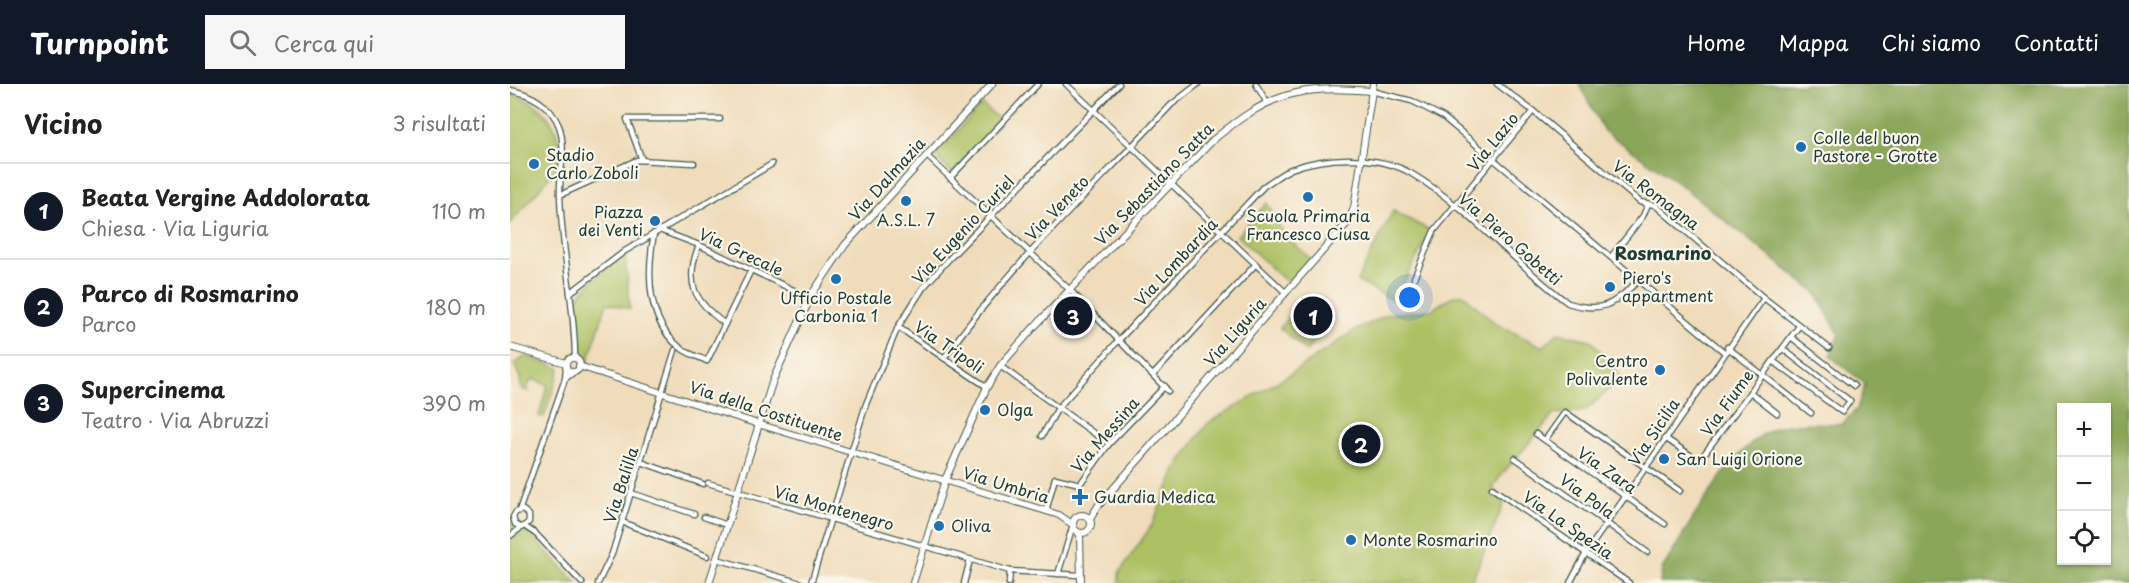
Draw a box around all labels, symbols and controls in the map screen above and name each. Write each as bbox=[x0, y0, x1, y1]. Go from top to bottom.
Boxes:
search box bbox=[205, 15, 625, 69]
text: Turnpoint bbox=[30, 21, 169, 64]
icon: search bbox=[226, 26, 259, 59]
text: Cerca qui bbox=[274, 26, 374, 59]
text: Home bbox=[1687, 26, 1746, 58]
text: Mappa bbox=[1779, 26, 1849, 58]
text: Chi siamo bbox=[1882, 26, 1981, 58]
text: Contatti bbox=[2014, 26, 2099, 58]
text: Vicino bbox=[24, 104, 102, 143]
street label: Via Lazio bbox=[1461, 107, 1524, 176]
text: 3 risultati bbox=[392, 108, 486, 138]
street label: Via Sebastiano Satta bbox=[1088, 116, 1218, 250]
place label: Colle del buon Pastore - Grotte bbox=[1813, 125, 1938, 167]
street label: Via Dalmazia bbox=[842, 131, 930, 225]
marker: Colle del buon Pastore - Grotte bbox=[1794, 140, 1808, 154]
place label: Stadio Carlo Zoboli bbox=[546, 142, 639, 184]
street label: Via Romagna bbox=[1608, 153, 1705, 235]
marker: Stadio Carlo Zoboli bbox=[527, 157, 541, 171]
street label: Via Veneto bbox=[1019, 169, 1094, 245]
street label: Via Eugenio Curiel bbox=[905, 170, 1019, 289]
text: Beata Vergine Addolorata bbox=[81, 180, 370, 213]
street label: Via Piero Gobetti bbox=[1453, 186, 1568, 290]
marker: Scuola Primaria Francesco Ciusa bbox=[1301, 190, 1315, 204]
marker: A.S.L. 7 bbox=[899, 194, 913, 208]
text: 1 bbox=[39, 196, 48, 226]
text: 110 m bbox=[432, 196, 486, 226]
place label: Piazza dei Venti bbox=[579, 199, 643, 241]
place label: Scuola Primaria Francesco Ciusa bbox=[1246, 203, 1370, 245]
place label: A.S.L. 7 bbox=[877, 207, 935, 231]
street label: Via Lombardia bbox=[1128, 212, 1223, 311]
text: Chiesa · Via Liguria bbox=[81, 213, 269, 243]
marker: Piazza dei Venti bbox=[648, 214, 662, 228]
street label: Via Grecale bbox=[695, 221, 788, 281]
district label: Rosmarino bbox=[1615, 239, 1712, 266]
place label: Piero's appartment bbox=[1622, 265, 1714, 307]
marker: Ufficio Postale Carbonia 1 bbox=[829, 272, 843, 286]
text: Parco di Rosmarino bbox=[81, 276, 299, 309]
marker: Piero's appartment bbox=[1603, 280, 1617, 294]
your location bbox=[1395, 283, 1424, 312]
place label: Ufficio Postale Carbonia 1 bbox=[780, 285, 892, 327]
text: 2 bbox=[36, 292, 51, 322]
text: 180 m bbox=[426, 292, 486, 322]
street label: Via Liguria bbox=[1197, 292, 1271, 371]
pin: 3 bbox=[1054, 294, 1092, 338]
pin: 1 bbox=[1294, 294, 1332, 338]
text: Parco bbox=[81, 309, 136, 339]
street label: Via Tripoli bbox=[910, 314, 989, 378]
place label: Centro Polivalente bbox=[1566, 348, 1648, 390]
marker: Centro Polivalente bbox=[1653, 363, 1667, 377]
street label: Via Fiume bbox=[1694, 364, 1759, 441]
text: Supercinema bbox=[81, 372, 225, 405]
street label: Via della Costituente bbox=[686, 374, 846, 446]
text: 3 bbox=[37, 388, 50, 418]
text: 390 m bbox=[422, 388, 486, 418]
street label: Via Messina bbox=[1064, 391, 1144, 478]
street label: Via Sicilia bbox=[1622, 393, 1685, 470]
place label: Olga bbox=[997, 397, 1033, 421]
marker: Olga bbox=[978, 403, 992, 417]
map controls bbox=[2057, 403, 2111, 565]
button: + bbox=[2057, 403, 2111, 457]
text: Teatro · Via Abruzzi bbox=[81, 405, 269, 435]
pin: 2 bbox=[1342, 422, 1380, 466]
street label: Via Zara bbox=[1573, 440, 1643, 499]
street label: Via Balilla bbox=[596, 443, 644, 526]
place label: San Luigi Orione bbox=[1676, 446, 1803, 470]
marker: San Luigi Orione bbox=[1657, 452, 1671, 466]
button: − bbox=[2057, 457, 2111, 511]
street label: Via Umbria bbox=[960, 460, 1053, 509]
street label: Via Pola bbox=[1555, 467, 1620, 524]
street label: Via Montenegro bbox=[771, 478, 897, 536]
place label: Guardia Medica bbox=[1094, 484, 1215, 508]
street label: Via La Spezia bbox=[1518, 484, 1619, 565]
marker: Guardia Medica bbox=[1071, 488, 1089, 506]
button: locate bbox=[2057, 511, 2111, 565]
place label: Oliva bbox=[951, 513, 991, 537]
marker: Oliva bbox=[932, 519, 946, 533]
place label: Monte Rosmarino bbox=[1363, 527, 1498, 551]
marker: Monte Rosmarino bbox=[1344, 533, 1358, 547]

